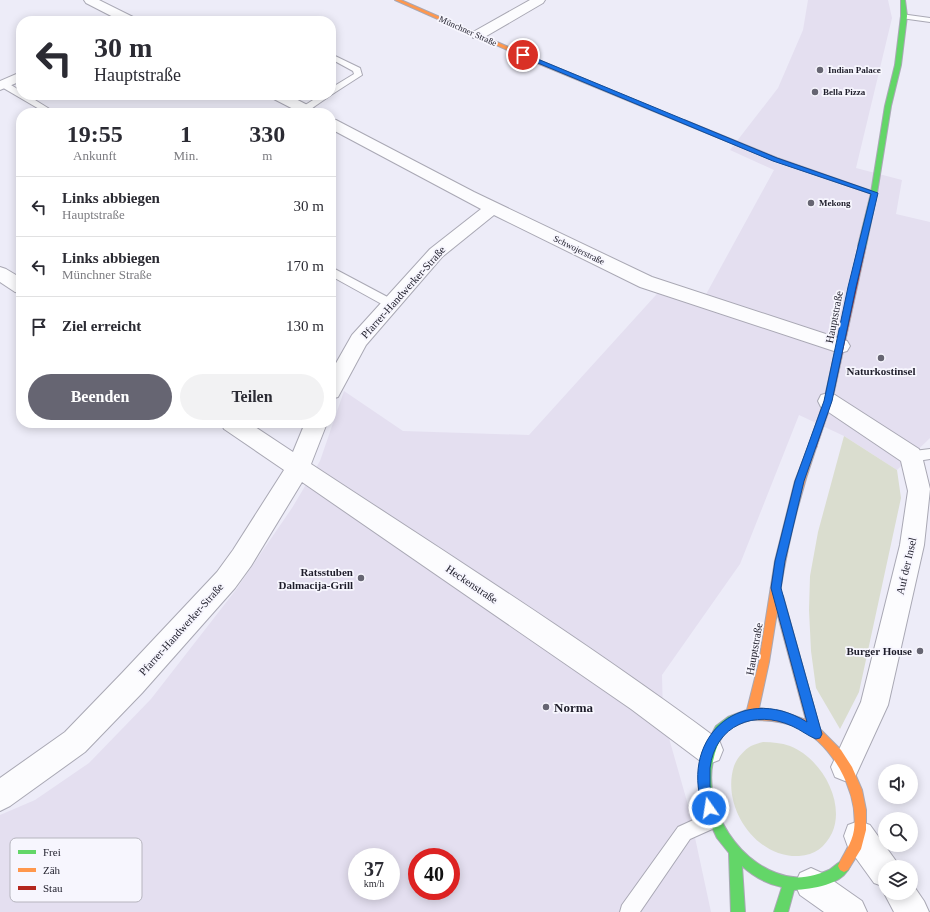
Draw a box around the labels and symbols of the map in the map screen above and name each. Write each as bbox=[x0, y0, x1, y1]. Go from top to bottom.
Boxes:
street label: Münchner Straße bbox=[438, 14, 498, 48]
pin bbox=[506, 38, 540, 72]
marker: Indian Palace bbox=[815, 65, 825, 75]
place label: Indian Palace bbox=[828, 65, 881, 75]
marker: Bella Pizza bbox=[810, 87, 820, 97]
place label: Bella Pizza bbox=[823, 87, 866, 97]
marker: Mekong bbox=[806, 198, 816, 208]
place label: Mekong bbox=[819, 198, 851, 208]
street label: Schwojerstraße bbox=[552, 233, 606, 267]
street label: Pfarrer-Handwerker-Straße bbox=[358, 243, 448, 341]
street label: Hauptstraße bbox=[823, 290, 845, 344]
marker: Naturkostinsel bbox=[876, 353, 886, 363]
place label: Naturkostinsel bbox=[846, 365, 916, 377]
street label: Auf der Insel bbox=[894, 536, 918, 596]
street label: Heckenstraße bbox=[444, 562, 500, 606]
place label: Ratsstuben Dalmacija-Grill bbox=[278, 566, 353, 591]
marker: Ratsstuben Dalmacija-Grill bbox=[356, 573, 366, 583]
street label: Pfarrer-Handwerker-Straße bbox=[136, 580, 226, 678]
street label: Hauptstraße bbox=[743, 622, 765, 676]
place label: Burger House bbox=[847, 645, 912, 657]
marker: Burger House bbox=[915, 646, 925, 656]
place label: Norma bbox=[554, 700, 593, 715]
marker: Norma bbox=[541, 702, 551, 712]
position arrow bbox=[688, 787, 730, 829]
legend bbox=[10, 838, 142, 902]
text: Frei bbox=[43, 846, 61, 858]
speed limit sign: 40 bbox=[408, 848, 460, 900]
text: Zäh bbox=[43, 864, 61, 876]
text: Stau bbox=[43, 882, 63, 894]

